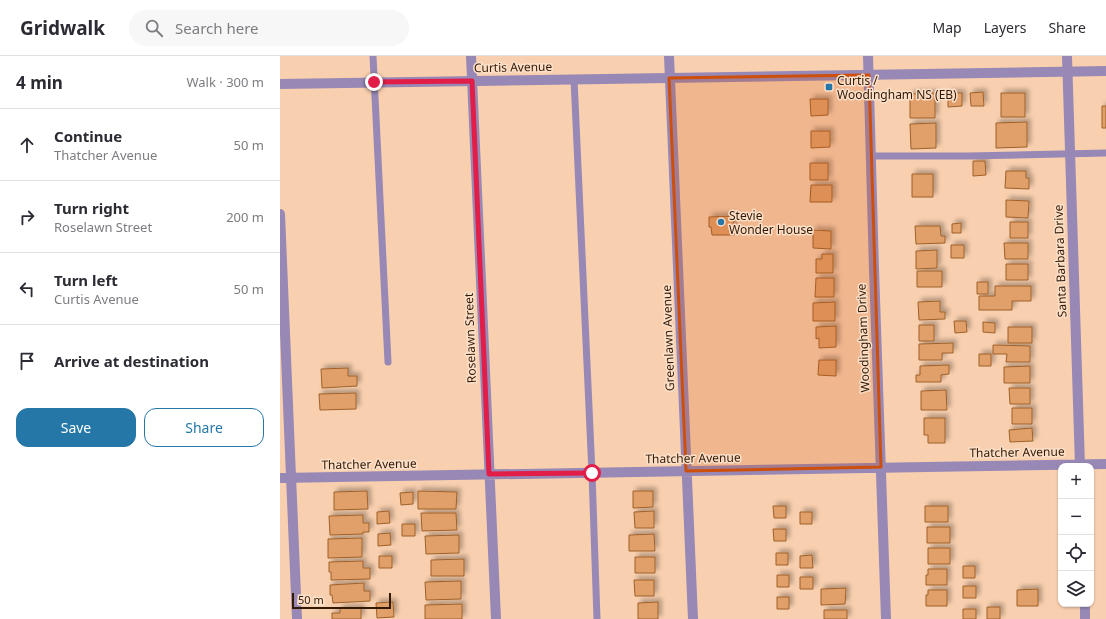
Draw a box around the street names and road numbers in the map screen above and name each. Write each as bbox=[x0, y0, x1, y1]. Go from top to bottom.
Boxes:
street label: Curtis Avenue bbox=[474, 58, 553, 76]
street label: Santa Barbara Drive bbox=[1050, 204, 1070, 318]
street label: Woodingham Drive bbox=[853, 283, 873, 393]
street label: Greenlawn Avenue bbox=[658, 284, 678, 391]
street label: Roselawn Street bbox=[460, 292, 480, 384]
street label: Thatcher Avenue bbox=[969, 443, 1065, 461]
street label: Thatcher Avenue bbox=[645, 449, 741, 467]
street label: Thatcher Avenue bbox=[321, 455, 417, 473]

